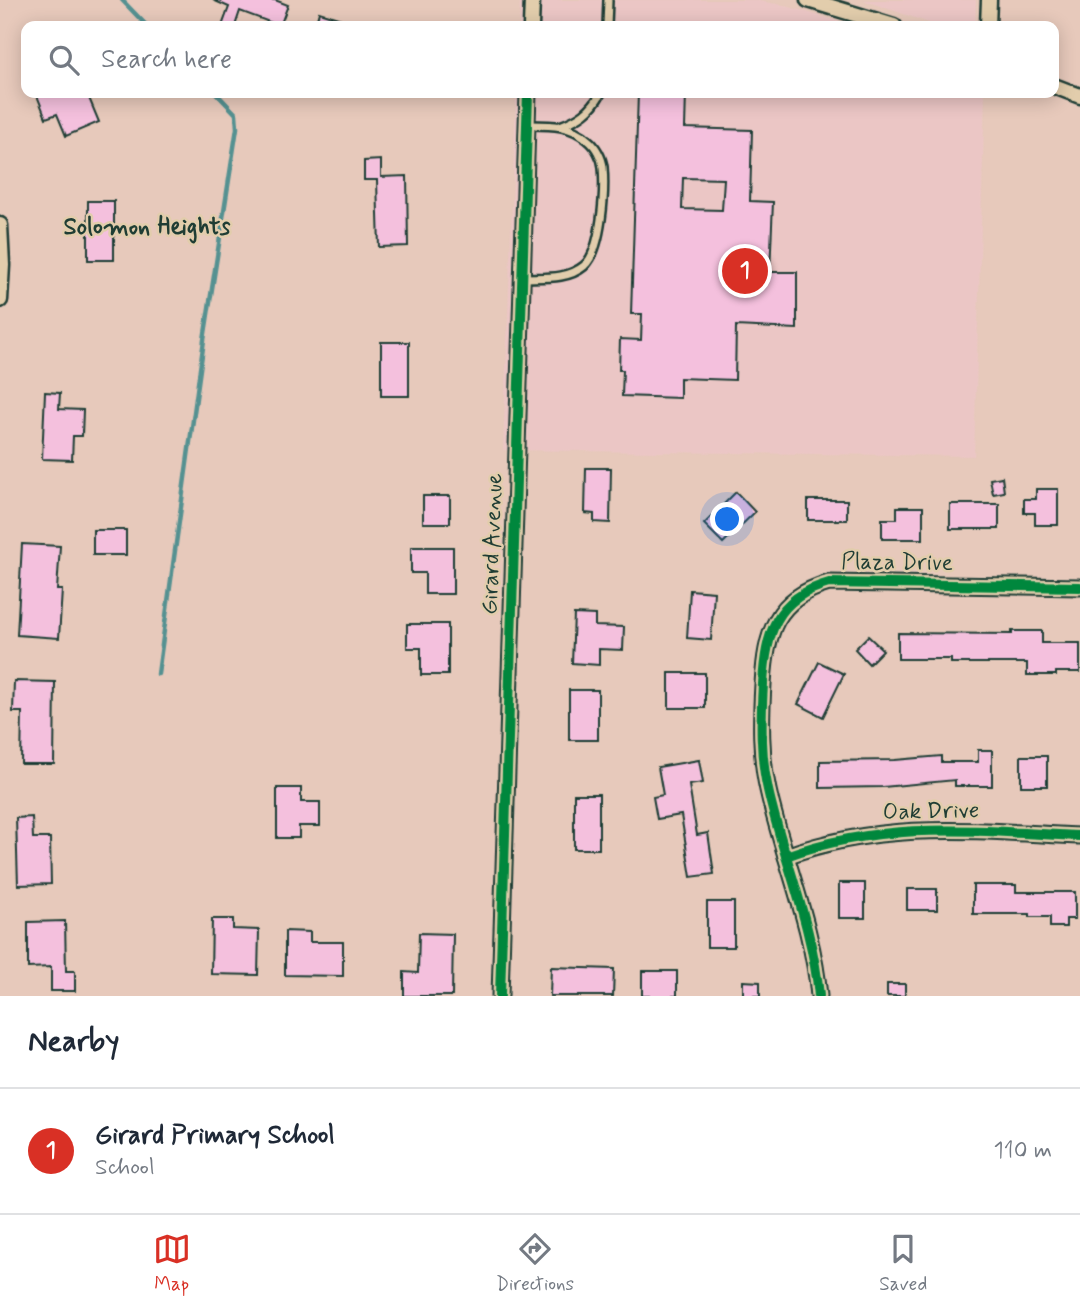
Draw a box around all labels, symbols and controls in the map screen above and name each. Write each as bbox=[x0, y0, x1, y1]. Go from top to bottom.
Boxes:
search box bbox=[21, 21, 1059, 98]
icon: search bbox=[45, 41, 83, 79]
text: Search here bbox=[101, 43, 232, 77]
district label: Solomon Heights bbox=[64, 212, 231, 244]
pin: 1 bbox=[722, 245, 768, 297]
street label: Girard Avenue bbox=[476, 472, 510, 615]
your location bbox=[710, 502, 744, 536]
street label: Plaza Drive bbox=[841, 547, 953, 579]
street label: Oak Drive bbox=[882, 796, 980, 828]
text: Nearby bbox=[28, 1022, 119, 1061]
text: Girard Primary School bbox=[95, 1119, 335, 1153]
text: 1 bbox=[46, 1136, 56, 1166]
text: 110 m bbox=[993, 1136, 1052, 1166]
text: School bbox=[95, 1153, 155, 1183]
tab: Map bbox=[153, 1230, 191, 1297]
tab: Directions bbox=[496, 1230, 574, 1297]
tab: Saved bbox=[879, 1230, 927, 1297]

